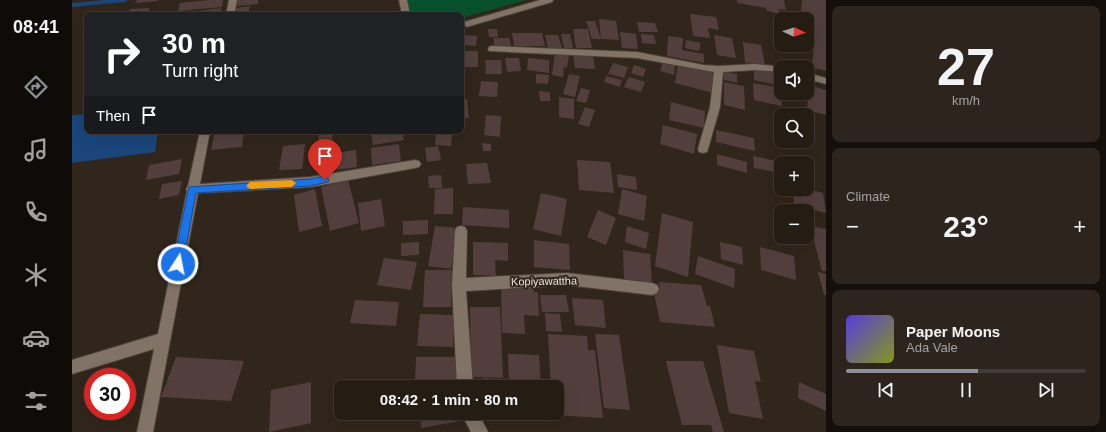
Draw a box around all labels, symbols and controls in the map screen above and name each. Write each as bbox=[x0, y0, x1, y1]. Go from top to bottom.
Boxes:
north arrow bbox=[774, 12, 814, 52]
map controls bbox=[774, 12, 814, 244]
text: 08:41 bbox=[13, 17, 59, 37]
icon: right bbox=[96, 28, 148, 80]
text: 30 m bbox=[162, 28, 226, 59]
text: 27 bbox=[937, 38, 995, 96]
button: sound bbox=[774, 60, 814, 100]
text: Turn right bbox=[162, 61, 238, 81]
icon: directions bbox=[22, 73, 50, 101]
text: km/h bbox=[952, 93, 980, 108]
icon: arrive bbox=[138, 104, 160, 126]
text: Then bbox=[96, 107, 130, 124]
button: search bbox=[774, 108, 814, 148]
icon: music bbox=[22, 136, 50, 164]
pin bbox=[308, 139, 342, 180]
icon: arrive bbox=[314, 145, 336, 167]
button: + bbox=[774, 156, 814, 196]
text: Climate bbox=[846, 189, 890, 204]
icon: phone bbox=[22, 198, 50, 226]
button: − bbox=[774, 204, 814, 244]
text: 23° bbox=[943, 210, 989, 243]
text: − bbox=[846, 214, 859, 239]
text: + bbox=[1073, 214, 1086, 239]
position arrow bbox=[157, 243, 199, 285]
icon: climate bbox=[22, 261, 50, 289]
street label: Kopiyawattha bbox=[511, 274, 578, 288]
text: Paper Moons bbox=[906, 323, 1000, 340]
icon: car bbox=[22, 324, 50, 352]
text: Ada Vale bbox=[906, 340, 958, 355]
speed limit sign: 30 bbox=[84, 368, 136, 420]
icon: previous bbox=[875, 379, 897, 401]
icon: pause bbox=[955, 379, 977, 401]
icon: next bbox=[1035, 379, 1057, 401]
icon: filters bbox=[22, 387, 50, 415]
text: 08:42 · 1 min · 80 m bbox=[380, 391, 518, 408]

